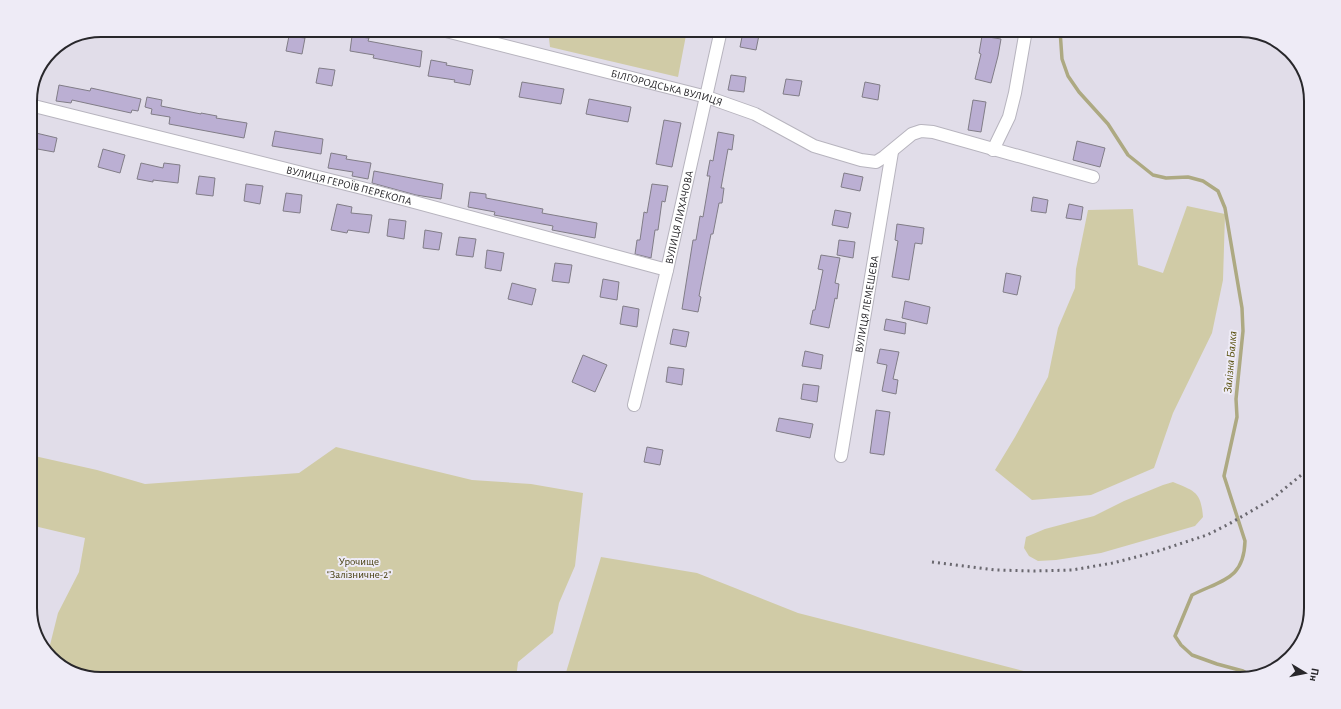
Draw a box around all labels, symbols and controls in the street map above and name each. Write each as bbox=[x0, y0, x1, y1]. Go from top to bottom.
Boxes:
street label: БІЛГОРОДСЬКА ВУЛИЦЯ bbox=[610, 67, 724, 108]
street label: ВУЛИЦЯ ГЕРОЇВ ПЕРЕКОПА bbox=[285, 164, 414, 207]
street label: ВУЛИЦЯ ЛИХАЧОВА bbox=[663, 169, 695, 265]
street label: ВУЛИЦЯ ЛЕМЕШЄВА bbox=[853, 254, 880, 354]
water label: Залізна Балка bbox=[1221, 330, 1239, 394]
park label: Урочище "Залізничне-2" bbox=[327, 556, 391, 580]
north arrow bbox=[1285, 653, 1325, 693]
text: Пн bbox=[1308, 667, 1321, 682]

